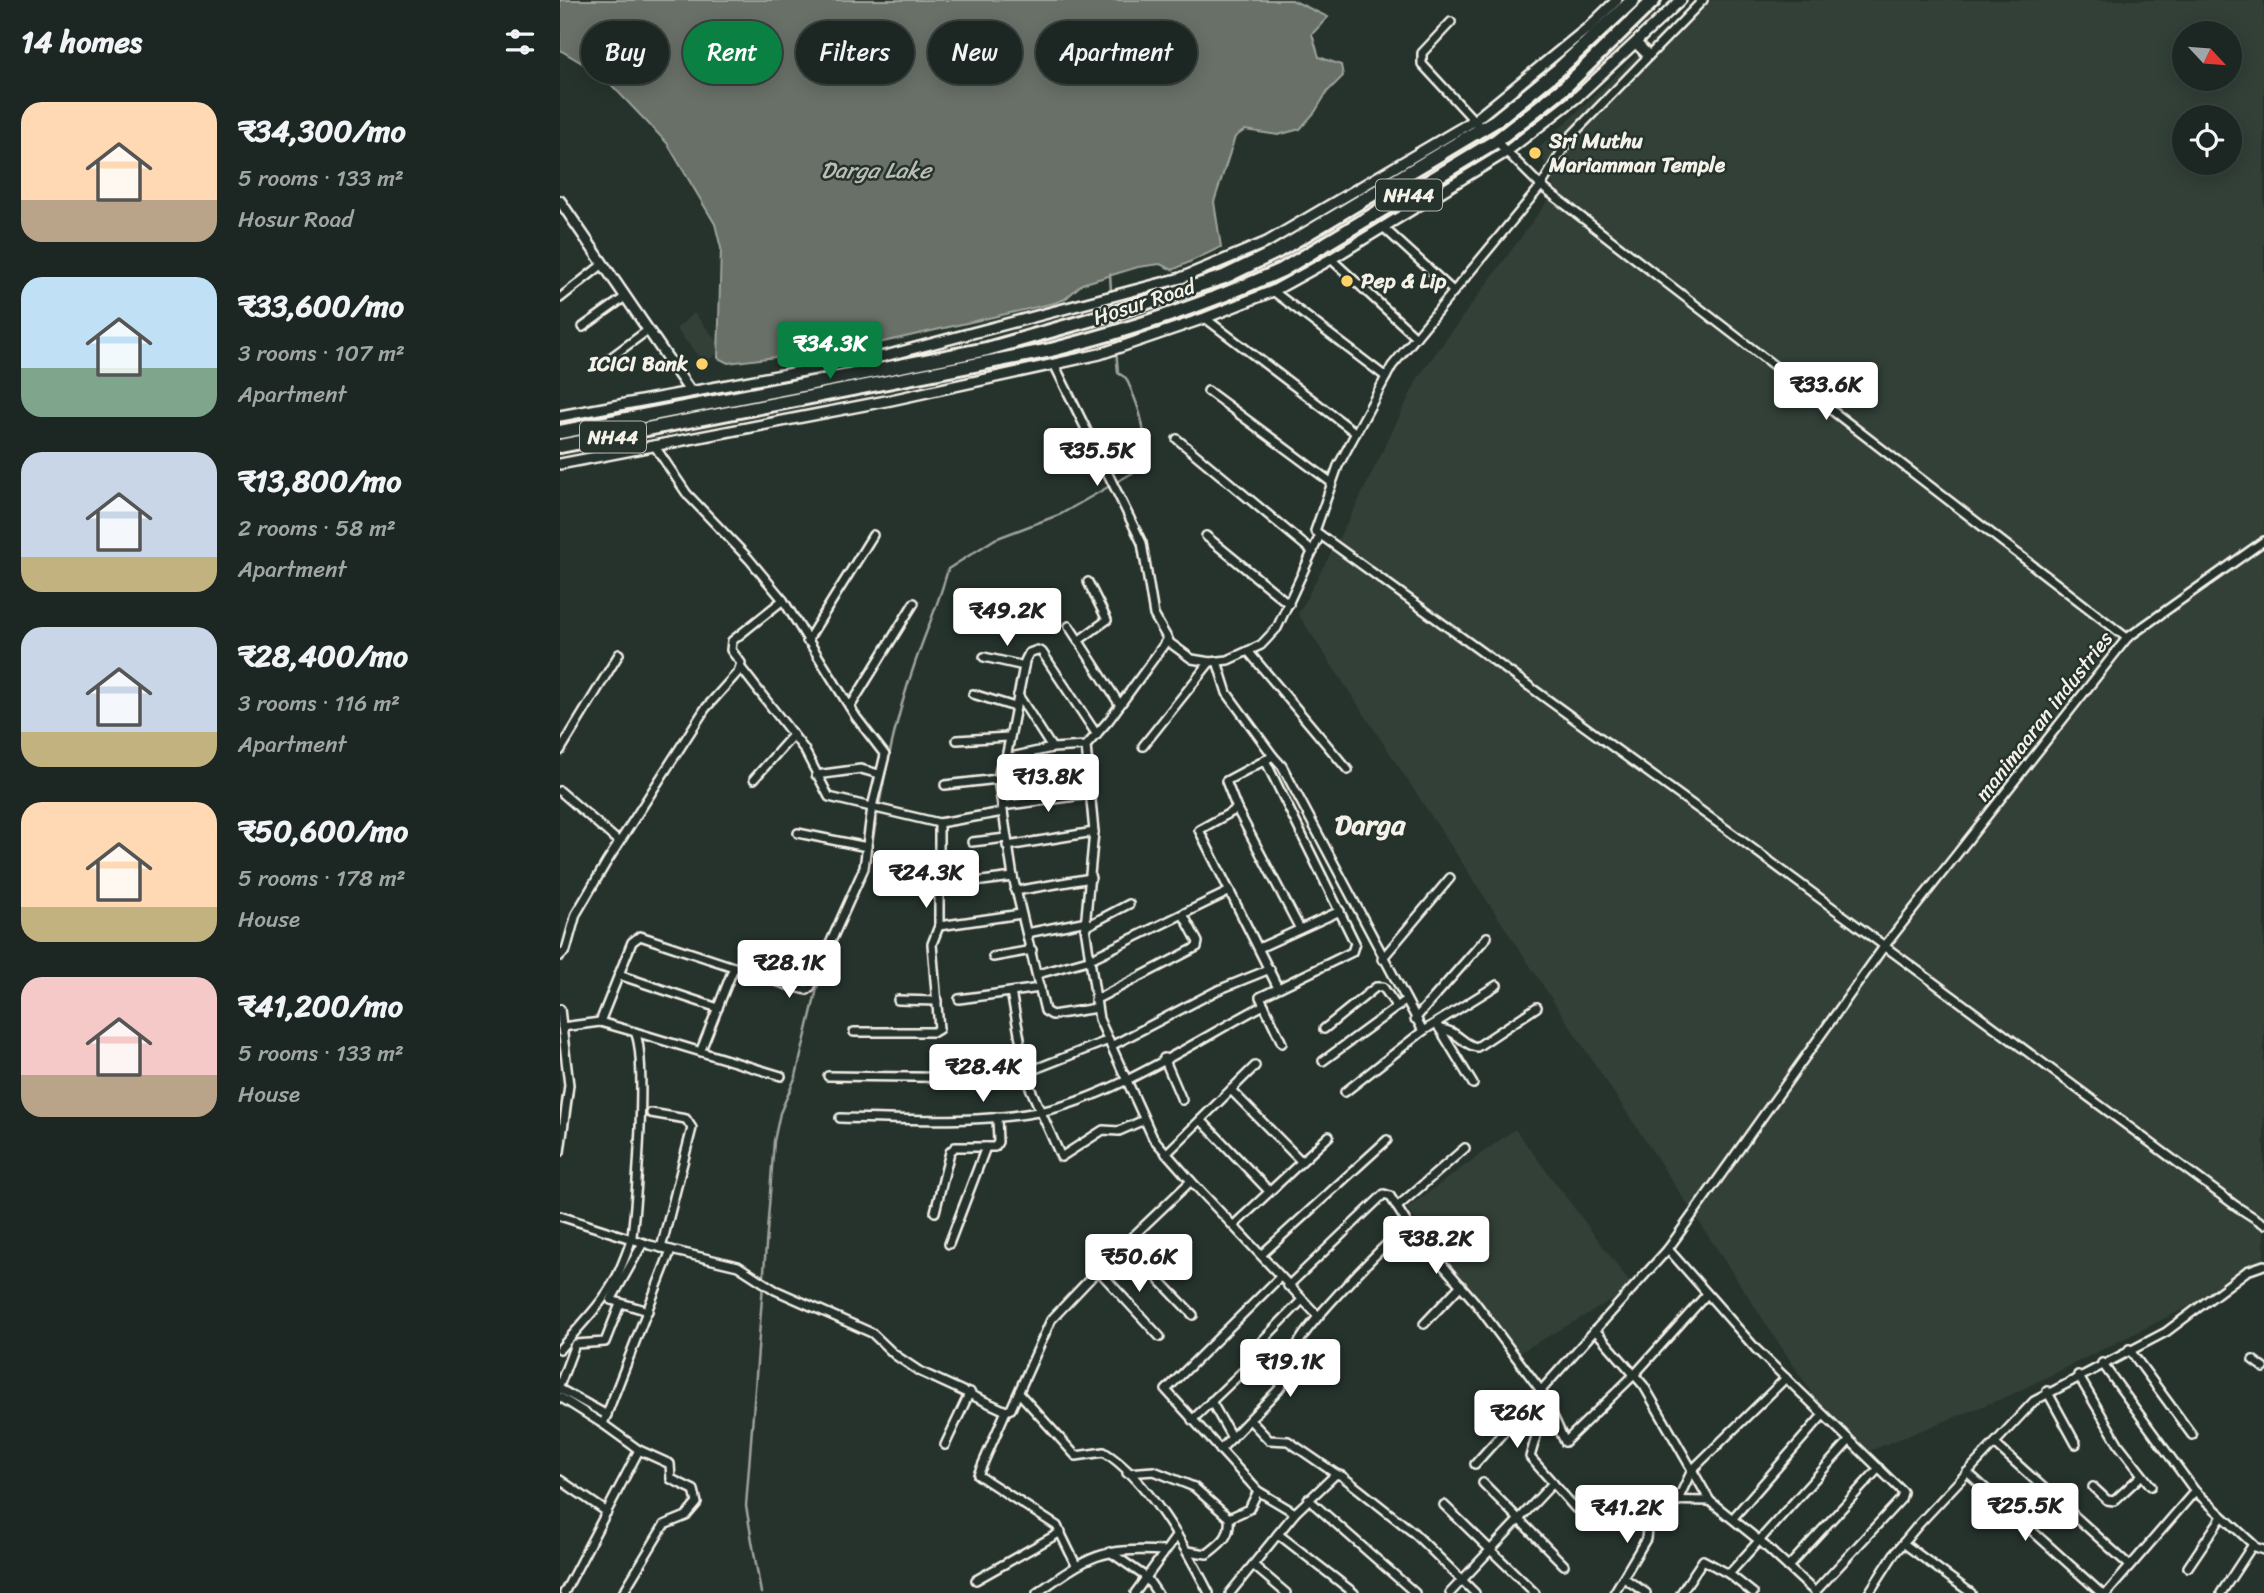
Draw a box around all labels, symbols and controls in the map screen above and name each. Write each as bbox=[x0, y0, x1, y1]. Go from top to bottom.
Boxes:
text: 14 homes bbox=[21, 15, 142, 69]
chip: Buy bbox=[581, 21, 669, 84]
chip: Rent bbox=[683, 21, 782, 84]
chip: Filters bbox=[796, 21, 914, 84]
chip: New bbox=[928, 21, 1022, 84]
chip: Apartment bbox=[1036, 21, 1197, 84]
north arrow bbox=[2172, 21, 2242, 91]
map controls bbox=[2172, 21, 2242, 175]
icon: filters bbox=[501, 23, 539, 61]
text: ₹34,300/mo bbox=[238, 104, 406, 158]
button: locate bbox=[2172, 105, 2242, 175]
place label: Sri Muthu Mariamman Temple bbox=[1548, 122, 1726, 184]
icon: home bbox=[77, 130, 161, 214]
marker: Sri Muthu Mariamman Temple bbox=[1527, 145, 1543, 161]
water label: Darga Lake bbox=[821, 150, 933, 191]
text: 5 rooms · 133 m² bbox=[238, 158, 404, 199]
road number: NH44 bbox=[1376, 180, 1442, 210]
text: Hosur Road bbox=[238, 199, 353, 240]
place label: Pep & Lip bbox=[1361, 262, 1447, 300]
street label: Hosur Road bbox=[1088, 267, 1202, 336]
marker: Pep & Lip bbox=[1339, 273, 1355, 289]
text: ₹33,600/mo bbox=[238, 279, 404, 333]
icon: home bbox=[77, 305, 161, 389]
pin: ₹34.3K bbox=[773, 322, 887, 381]
text: ₹34.3K bbox=[793, 323, 867, 364]
text: 3 rooms · 107 m² bbox=[238, 333, 405, 374]
place label: ICICI Bank bbox=[588, 345, 689, 383]
marker: ICICI Bank bbox=[694, 356, 710, 372]
pin: ₹33.6K bbox=[1769, 362, 1883, 422]
text: ₹33.6K bbox=[1790, 364, 1862, 405]
text: Apartment bbox=[238, 374, 347, 415]
road number: NH44 bbox=[580, 422, 646, 452]
pin: ₹35.5K bbox=[1040, 428, 1154, 488]
text: ₹35.5K bbox=[1060, 430, 1134, 471]
text: ₹13,800/mo bbox=[238, 454, 401, 508]
icon: home bbox=[77, 480, 161, 564]
text: 2 rooms · 58 m² bbox=[238, 508, 396, 549]
text: Apartment bbox=[238, 549, 347, 590]
pin: ₹49.2K bbox=[950, 588, 1064, 648]
text: ₹49.2K bbox=[969, 590, 1045, 631]
street label: manimaaran industries bbox=[1965, 622, 2123, 810]
text: ₹28,400/mo bbox=[238, 629, 408, 683]
icon: home bbox=[77, 655, 161, 739]
text: 3 rooms · 116 m² bbox=[238, 683, 400, 724]
text: Apartment bbox=[238, 724, 347, 765]
pin: ₹13.8K bbox=[991, 754, 1105, 814]
text: ₹13.8K bbox=[1013, 756, 1083, 797]
district label: Darga bbox=[1335, 800, 1406, 849]
text: ₹50,600/mo bbox=[238, 804, 408, 858]
icon: home bbox=[77, 830, 161, 914]
pin: ₹24.3K bbox=[869, 850, 983, 910]
text: ₹24.3K bbox=[889, 852, 963, 893]
text: 5 rooms · 178 m² bbox=[238, 858, 406, 899]
text: House bbox=[238, 899, 300, 940]
pin: ₹28.1K bbox=[732, 940, 846, 1000]
text: ₹28.1K bbox=[754, 942, 824, 983]
text: ₹41,200/mo bbox=[238, 979, 403, 1033]
icon: home bbox=[77, 1005, 161, 1089]
text: 5 rooms · 133 m² bbox=[238, 1033, 404, 1074]
pin: ₹28.4K bbox=[926, 1044, 1040, 1104]
text: ₹28.4K bbox=[945, 1046, 1021, 1087]
text: House bbox=[238, 1074, 300, 1115]
pin: ₹38.2K bbox=[1379, 1216, 1493, 1276]
text: ₹38.2K bbox=[1399, 1218, 1473, 1259]
pin: ₹50.6K bbox=[1082, 1234, 1196, 1294]
text: ₹50.6K bbox=[1101, 1236, 1177, 1277]
pin: ₹19.1K bbox=[1233, 1340, 1347, 1399]
text: ₹19.1K bbox=[1256, 1341, 1324, 1382]
pin: ₹26K bbox=[1476, 1390, 1558, 1450]
text: ₹26K bbox=[1490, 1392, 1544, 1433]
pin: ₹25.5K bbox=[1968, 1484, 2082, 1543]
text: ₹25.5K bbox=[1987, 1485, 2063, 1526]
pin: ₹41.2K bbox=[1570, 1486, 1684, 1545]
text: ₹41.2K bbox=[1591, 1487, 1663, 1528]

